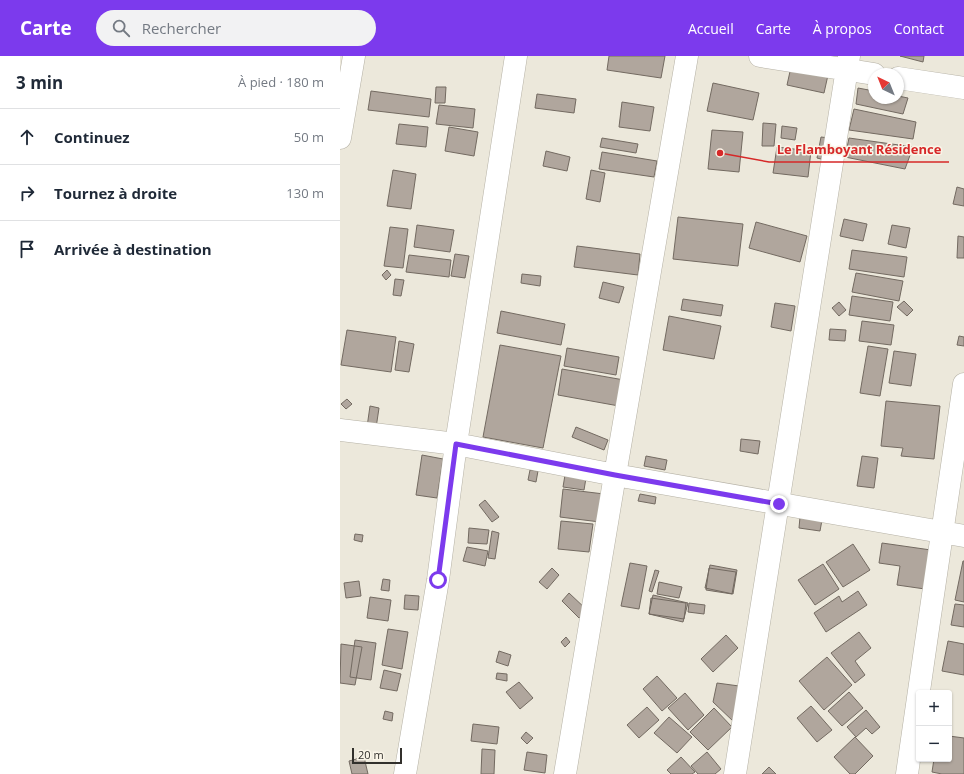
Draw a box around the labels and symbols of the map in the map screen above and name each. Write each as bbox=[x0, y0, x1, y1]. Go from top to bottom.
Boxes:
north arrow bbox=[868, 68, 904, 104]
callout: Le Flamboyant Résidence bbox=[769, 137, 949, 162]
text: Le Flamboyant Résidence bbox=[777, 140, 942, 158]
route end bbox=[770, 495, 788, 513]
route start bbox=[429, 571, 447, 589]
scale bar bbox=[352, 746, 402, 765]

